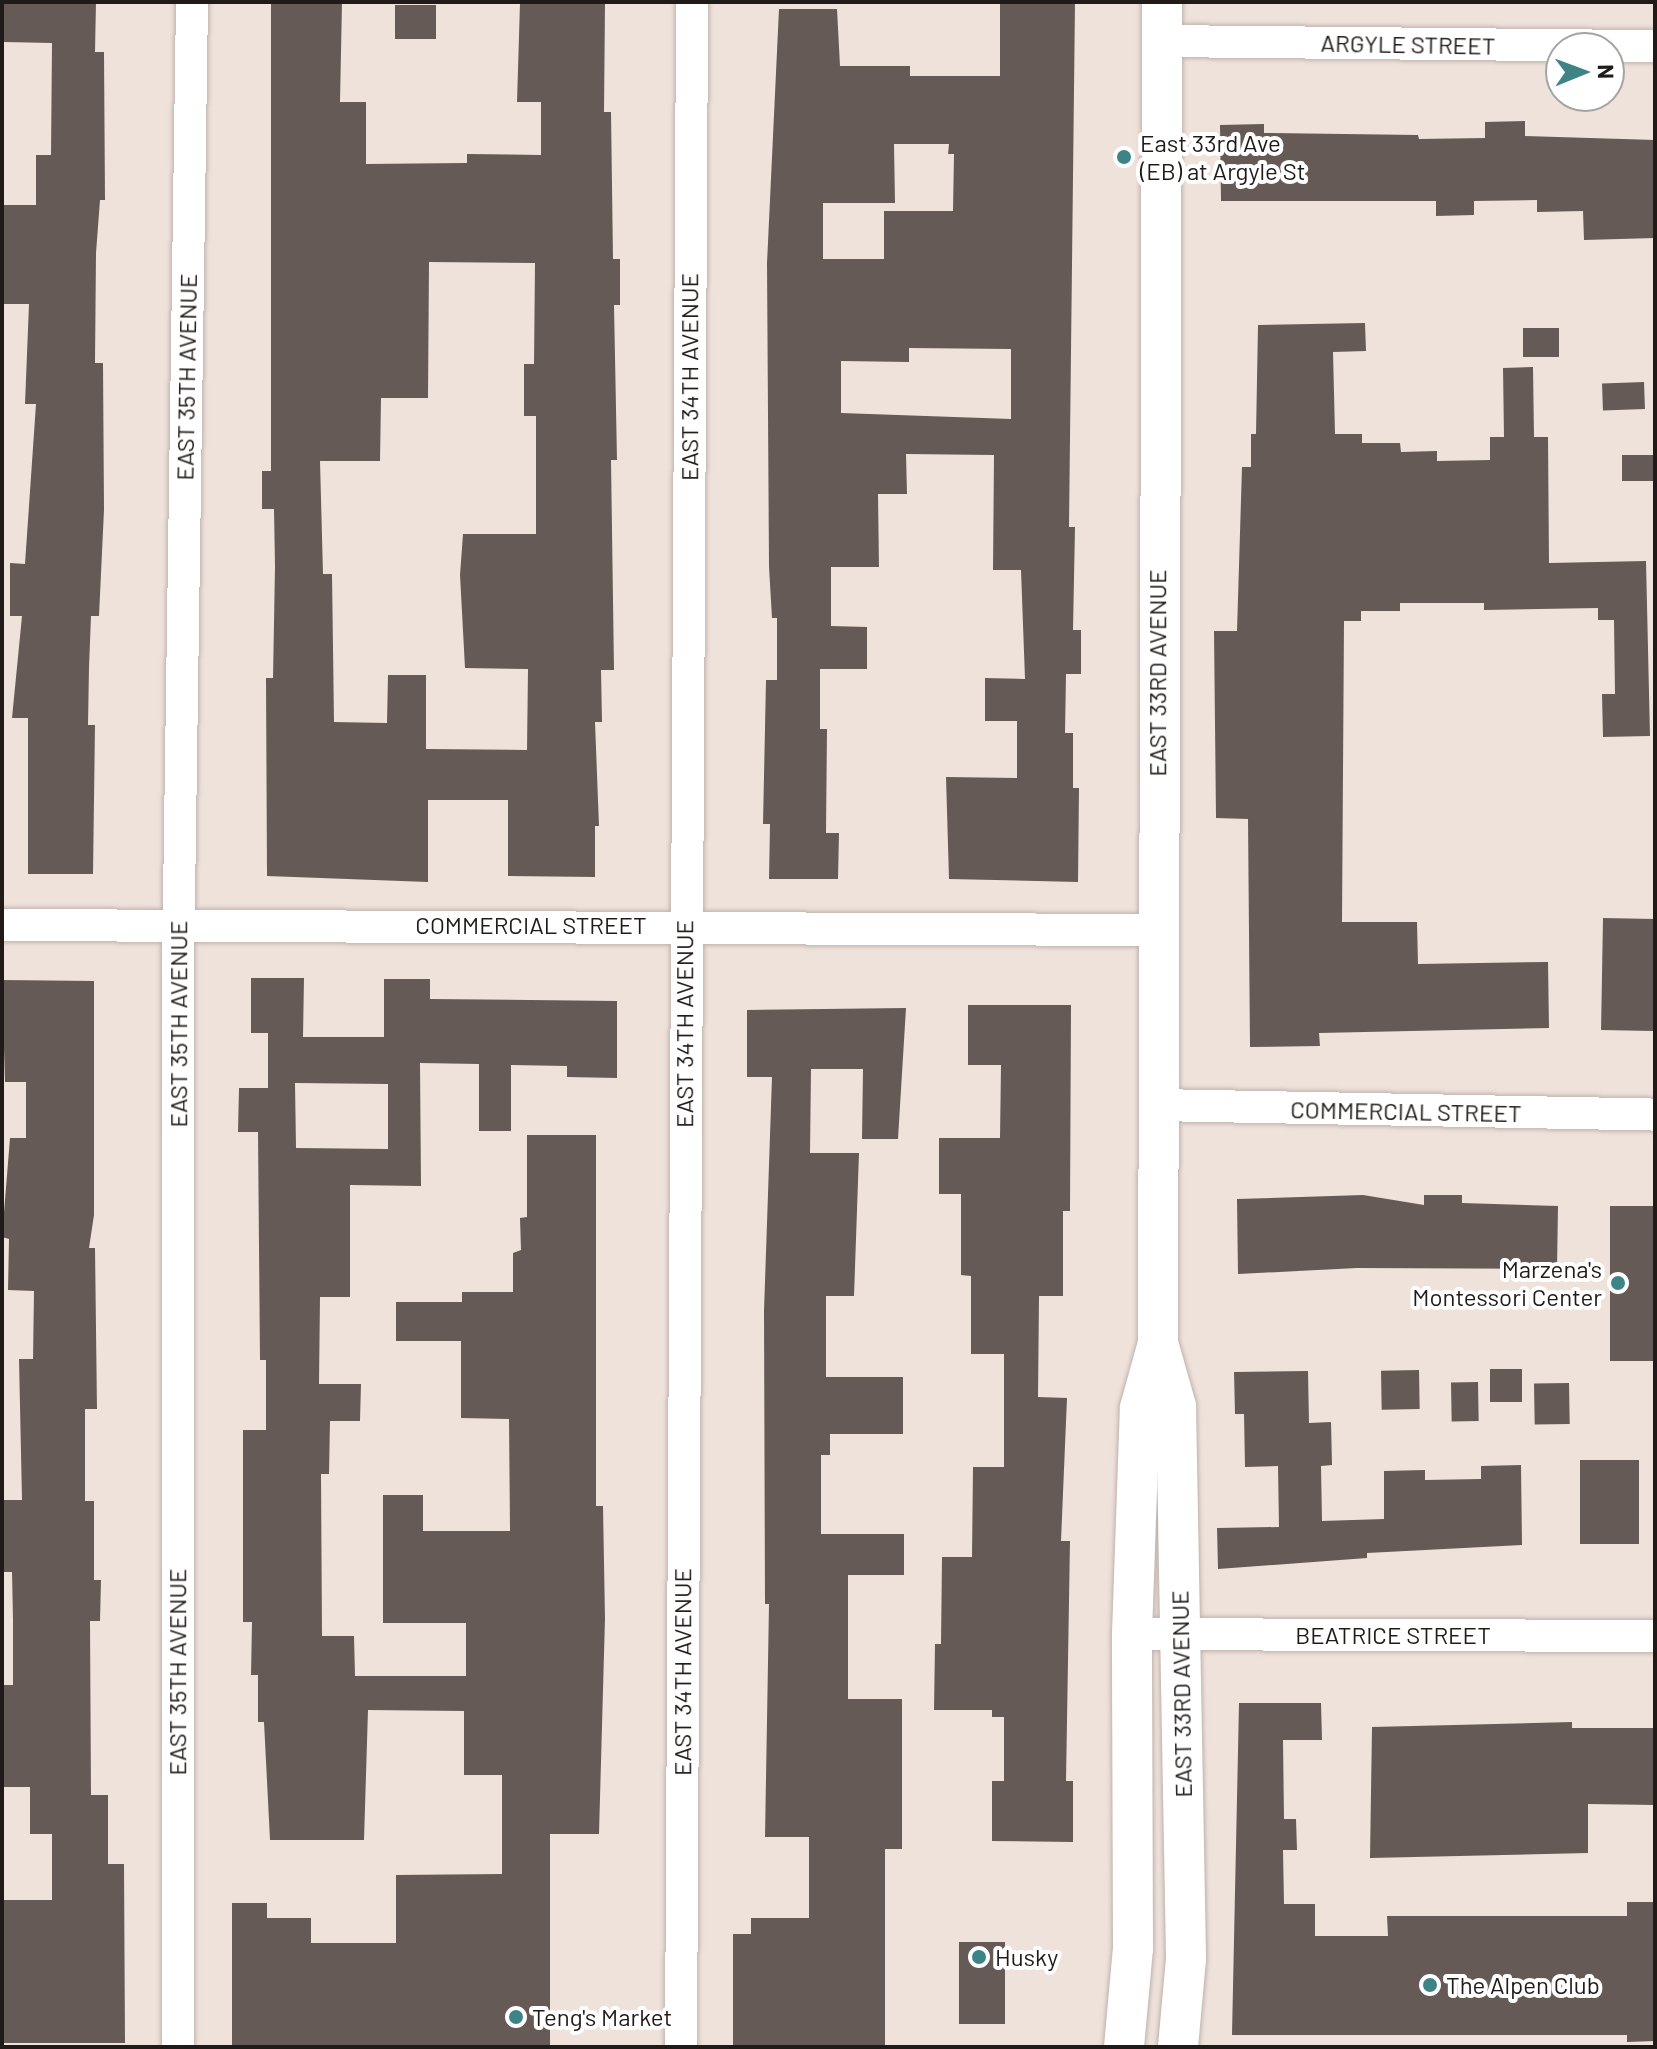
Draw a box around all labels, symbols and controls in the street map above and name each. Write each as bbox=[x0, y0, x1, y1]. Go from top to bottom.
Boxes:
street label: ARGYLE STREET bbox=[1320, 28, 1496, 60]
north arrow bbox=[1545, 32, 1625, 112]
text: N bbox=[1594, 64, 1620, 79]
place label: East 33rd Ave (EB) at Argyle St bbox=[1140, 129, 1305, 185]
marker: East 33rd Ave (EB) at Argyle St bbox=[1115, 148, 1133, 166]
street label: EAST 35TH AVENUE bbox=[170, 273, 202, 481]
street label: EAST 34TH AVENUE bbox=[675, 273, 703, 481]
street label: EAST 33RD AVENUE bbox=[1143, 569, 1171, 777]
street label: COMMERCIAL STREET bbox=[415, 911, 647, 939]
street label: EAST 35TH AVENUE bbox=[164, 920, 192, 1128]
street label: EAST 34TH AVENUE bbox=[670, 920, 698, 1128]
street label: COMMERCIAL STREET bbox=[1290, 1095, 1522, 1127]
place label: Marzena's Montessori Center bbox=[1412, 1255, 1602, 1311]
marker: Marzena's Montessori Center bbox=[1609, 1274, 1627, 1292]
street label: EAST 35TH AVENUE bbox=[163, 1568, 191, 1776]
street label: EAST 34TH AVENUE bbox=[668, 1568, 696, 1776]
street label: EAST 33RD AVENUE bbox=[1165, 1590, 1197, 1798]
street label: BEATRICE STREET bbox=[1295, 1621, 1491, 1649]
place label: Husky bbox=[995, 1943, 1058, 1971]
marker: Husky bbox=[970, 1948, 988, 1966]
place label: The Alpen Club bbox=[1446, 1971, 1600, 1999]
marker: The Alpen Club bbox=[1421, 1976, 1439, 1994]
place label: Teng's Market bbox=[532, 2003, 672, 2031]
marker: Teng's Market bbox=[507, 2008, 525, 2026]

